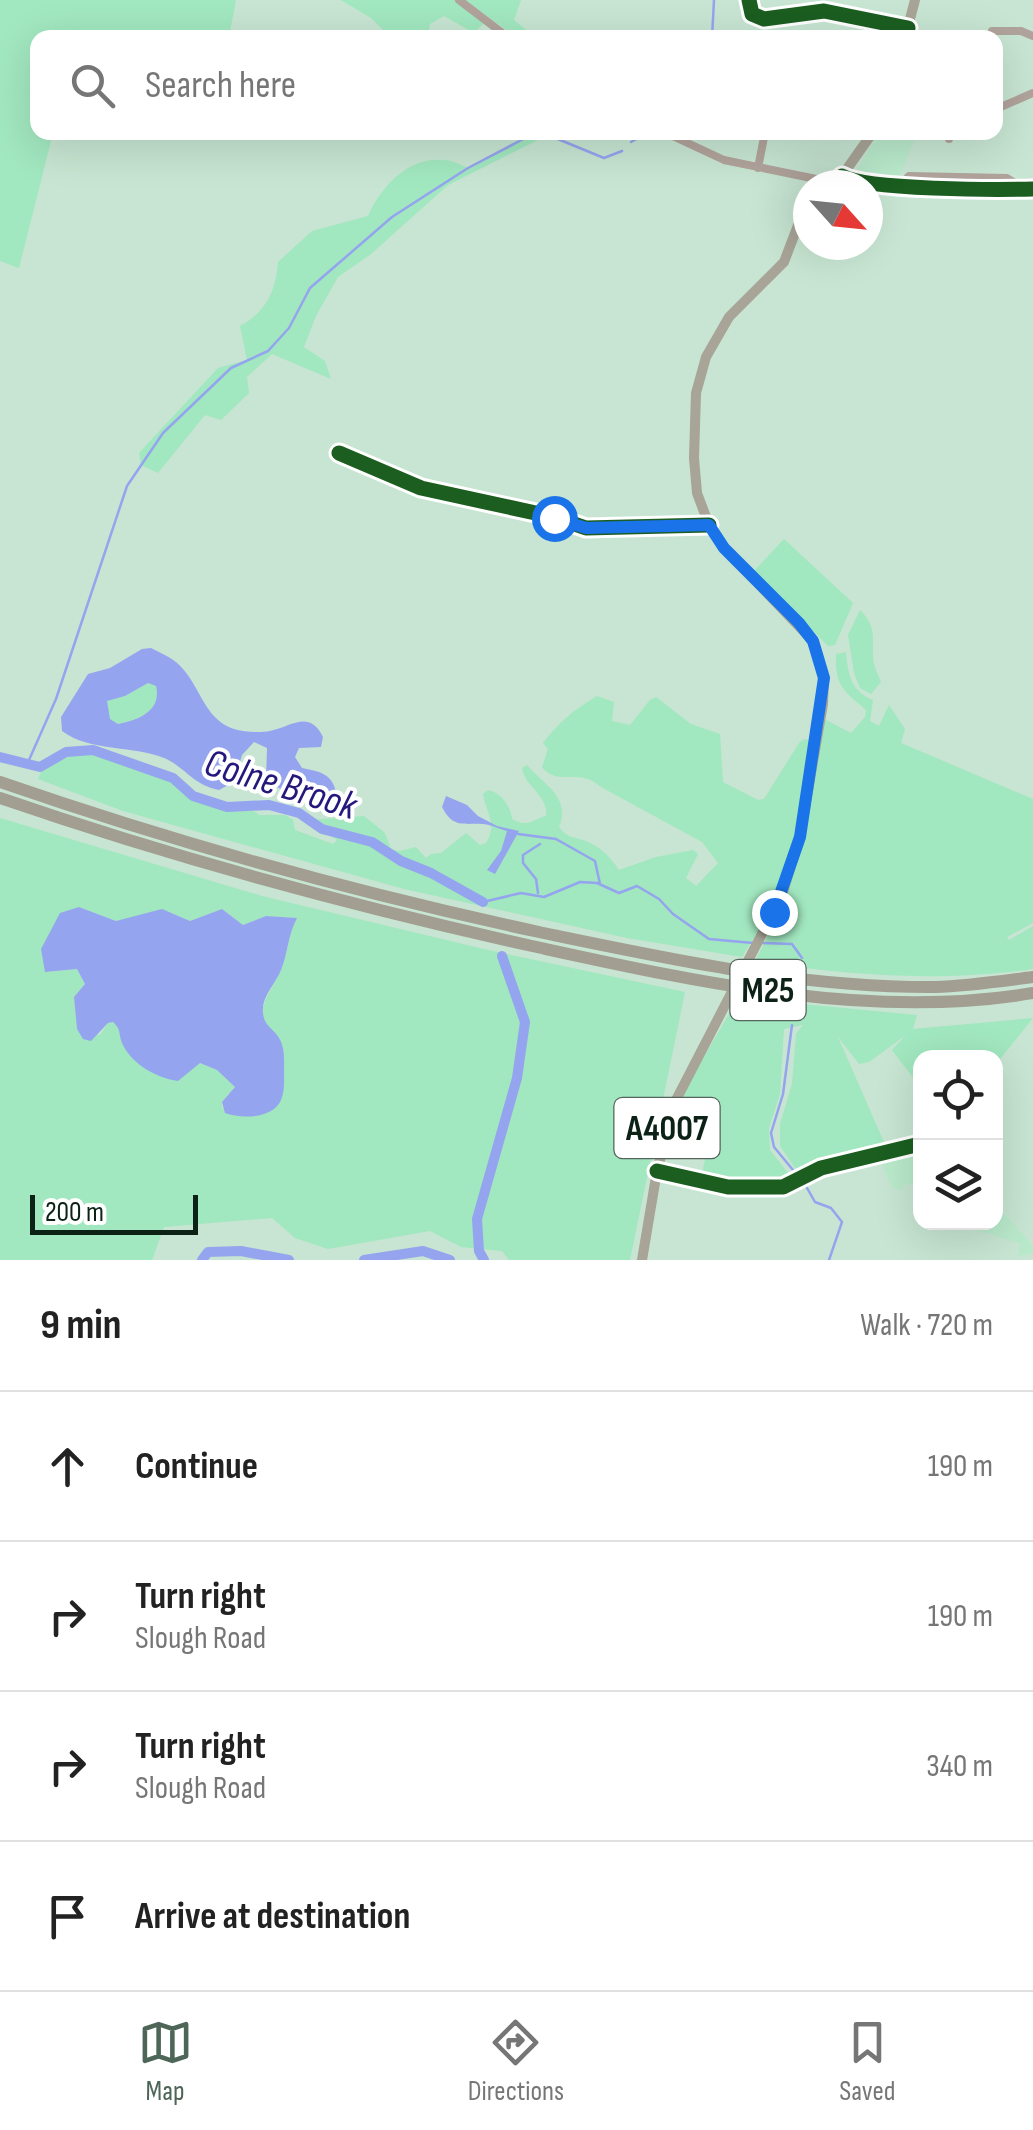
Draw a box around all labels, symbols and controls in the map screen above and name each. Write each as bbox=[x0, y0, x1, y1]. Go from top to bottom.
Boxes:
search box bbox=[30, 30, 1003, 140]
icon: search bbox=[65, 58, 120, 113]
text: Search here bbox=[145, 63, 296, 108]
north arrow bbox=[793, 170, 883, 260]
route start bbox=[532, 496, 578, 542]
water label: Colne Brook bbox=[199, 739, 363, 831]
route end bbox=[752, 890, 798, 936]
road number: M25 bbox=[730, 960, 806, 1020]
map controls bbox=[913, 1050, 1003, 1230]
button: locate bbox=[913, 1050, 1003, 1140]
road number: A4007 bbox=[614, 1098, 720, 1158]
button: layers bbox=[913, 1140, 1003, 1230]
scale bar bbox=[30, 1190, 198, 1234]
text: 200 m bbox=[45, 1196, 104, 1229]
text: 9 min bbox=[40, 1300, 122, 1351]
text: Walk · 720 m bbox=[860, 1306, 993, 1345]
icon: ahead bbox=[40, 1439, 95, 1494]
text: Continue bbox=[135, 1444, 258, 1489]
text: 190 m bbox=[928, 1447, 993, 1486]
text: Turn right bbox=[135, 1574, 266, 1619]
icon: right bbox=[40, 1589, 95, 1644]
text: 190 m bbox=[928, 1597, 993, 1636]
text: Slough Road bbox=[135, 1619, 266, 1658]
text: Turn right bbox=[135, 1724, 266, 1769]
icon: right bbox=[40, 1739, 95, 1794]
text: 340 m bbox=[926, 1747, 993, 1786]
text: Slough Road bbox=[135, 1769, 266, 1808]
icon: arrive bbox=[40, 1889, 95, 1944]
text: Arrive at destination bbox=[135, 1894, 410, 1939]
tab: Map bbox=[138, 2015, 193, 2108]
tab: Directions bbox=[468, 2015, 564, 2108]
tab: Saved bbox=[839, 2015, 895, 2108]

